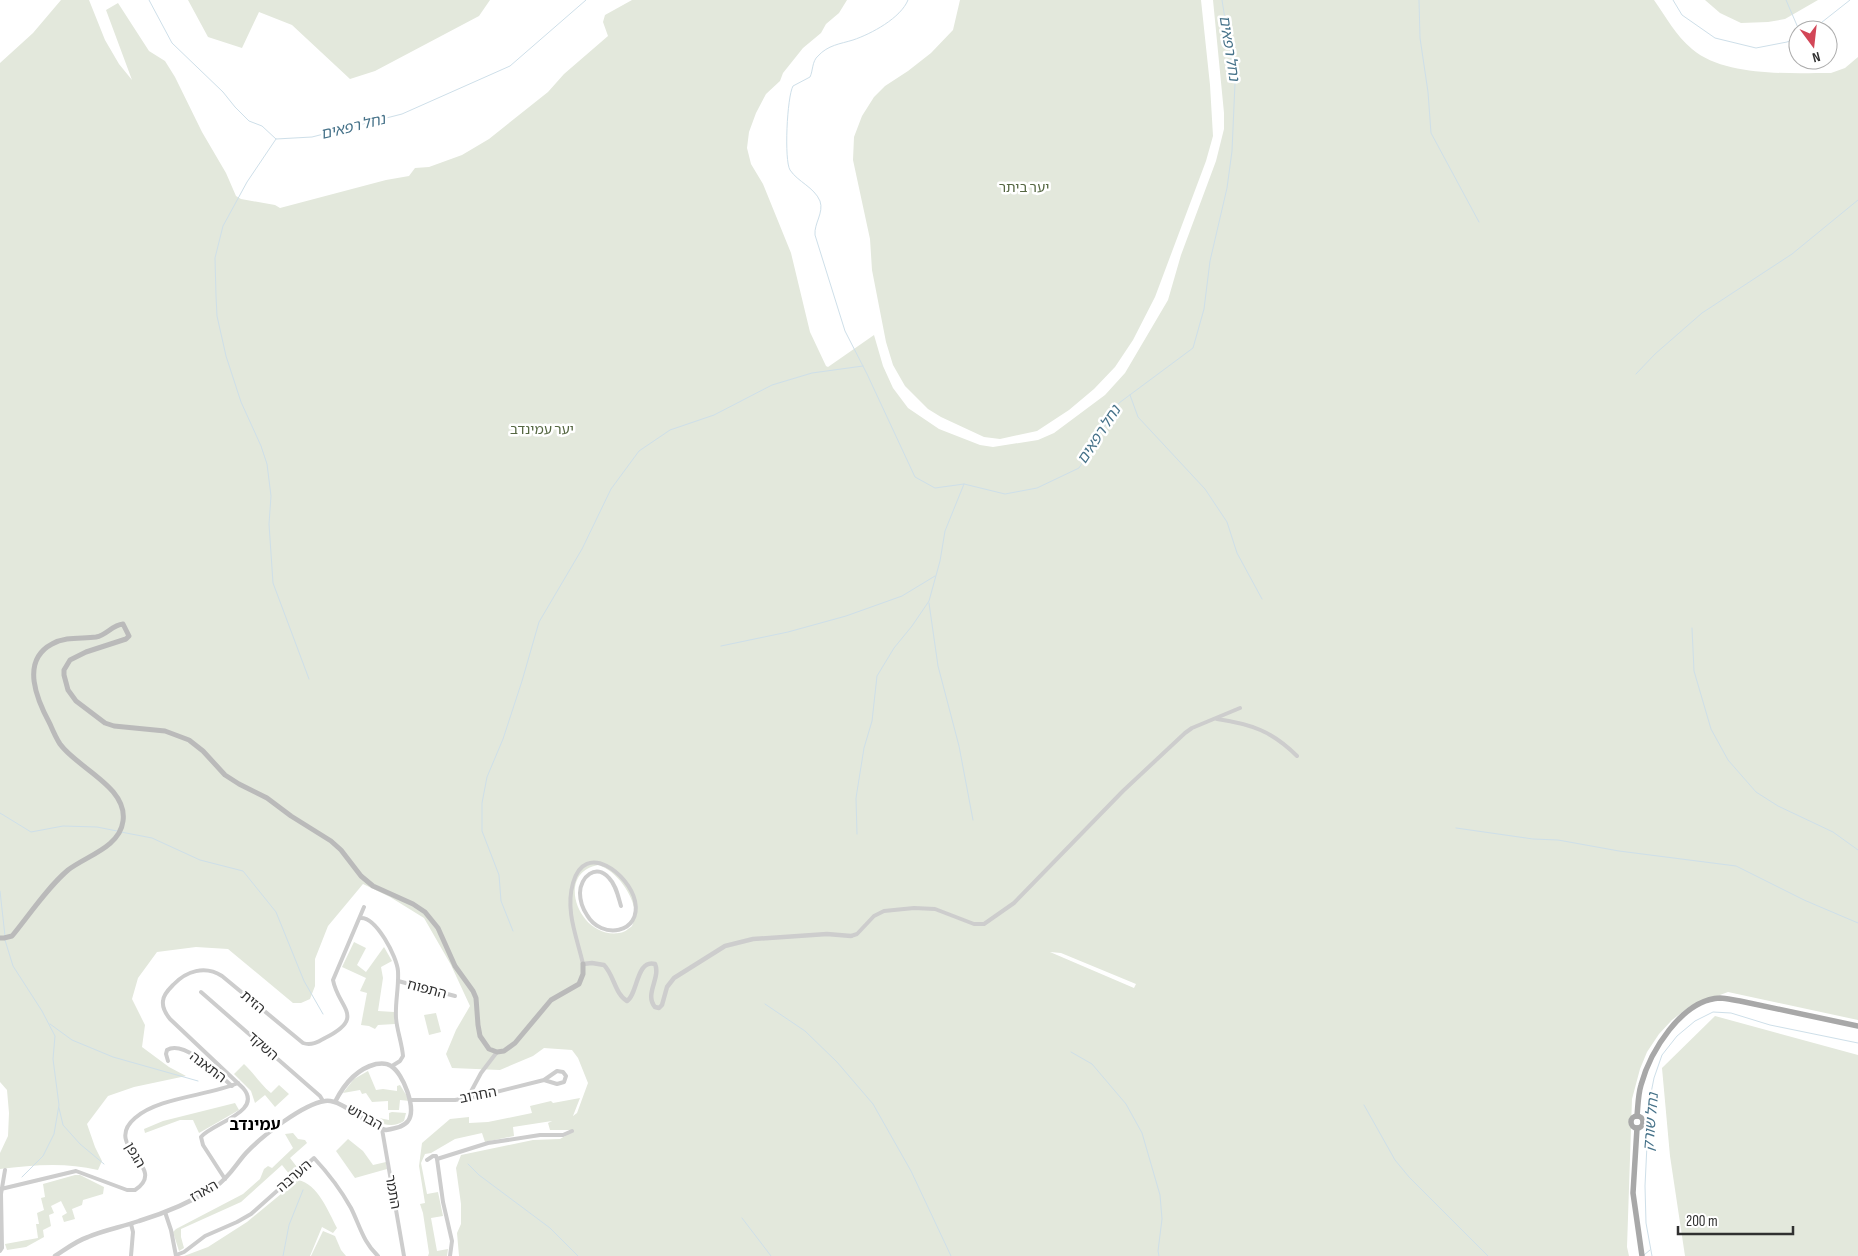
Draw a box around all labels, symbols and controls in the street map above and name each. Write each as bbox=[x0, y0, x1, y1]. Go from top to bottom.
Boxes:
water label: נחל רפאים bbox=[1214, 14, 1244, 83]
north arrow bbox=[1788, 20, 1838, 70]
text: N bbox=[1810, 48, 1822, 66]
water label: נחל רפאים bbox=[319, 109, 389, 144]
park label: יער ביתר bbox=[999, 179, 1049, 196]
water label: נחל רפאים bbox=[1073, 401, 1126, 468]
park label: יער עמינדב bbox=[510, 421, 574, 438]
street label: התפוח bbox=[406, 976, 448, 1002]
street label: הזית bbox=[237, 987, 269, 1017]
street label: השקד bbox=[244, 1028, 282, 1064]
street label: התאנה bbox=[186, 1048, 230, 1086]
street label: החרוב bbox=[458, 1083, 498, 1107]
water label: נחל שורק bbox=[1639, 1091, 1663, 1152]
street label: הברוש bbox=[344, 1100, 386, 1134]
district label: עמינדב bbox=[229, 1116, 281, 1135]
street label: הגפן bbox=[121, 1139, 149, 1171]
street label: הערבה bbox=[273, 1156, 315, 1196]
street label: התמר bbox=[382, 1174, 404, 1210]
street label: הארז bbox=[187, 1176, 221, 1206]
scale bar bbox=[1678, 1204, 1793, 1236]
text: 200 m bbox=[1686, 1212, 1718, 1231]

